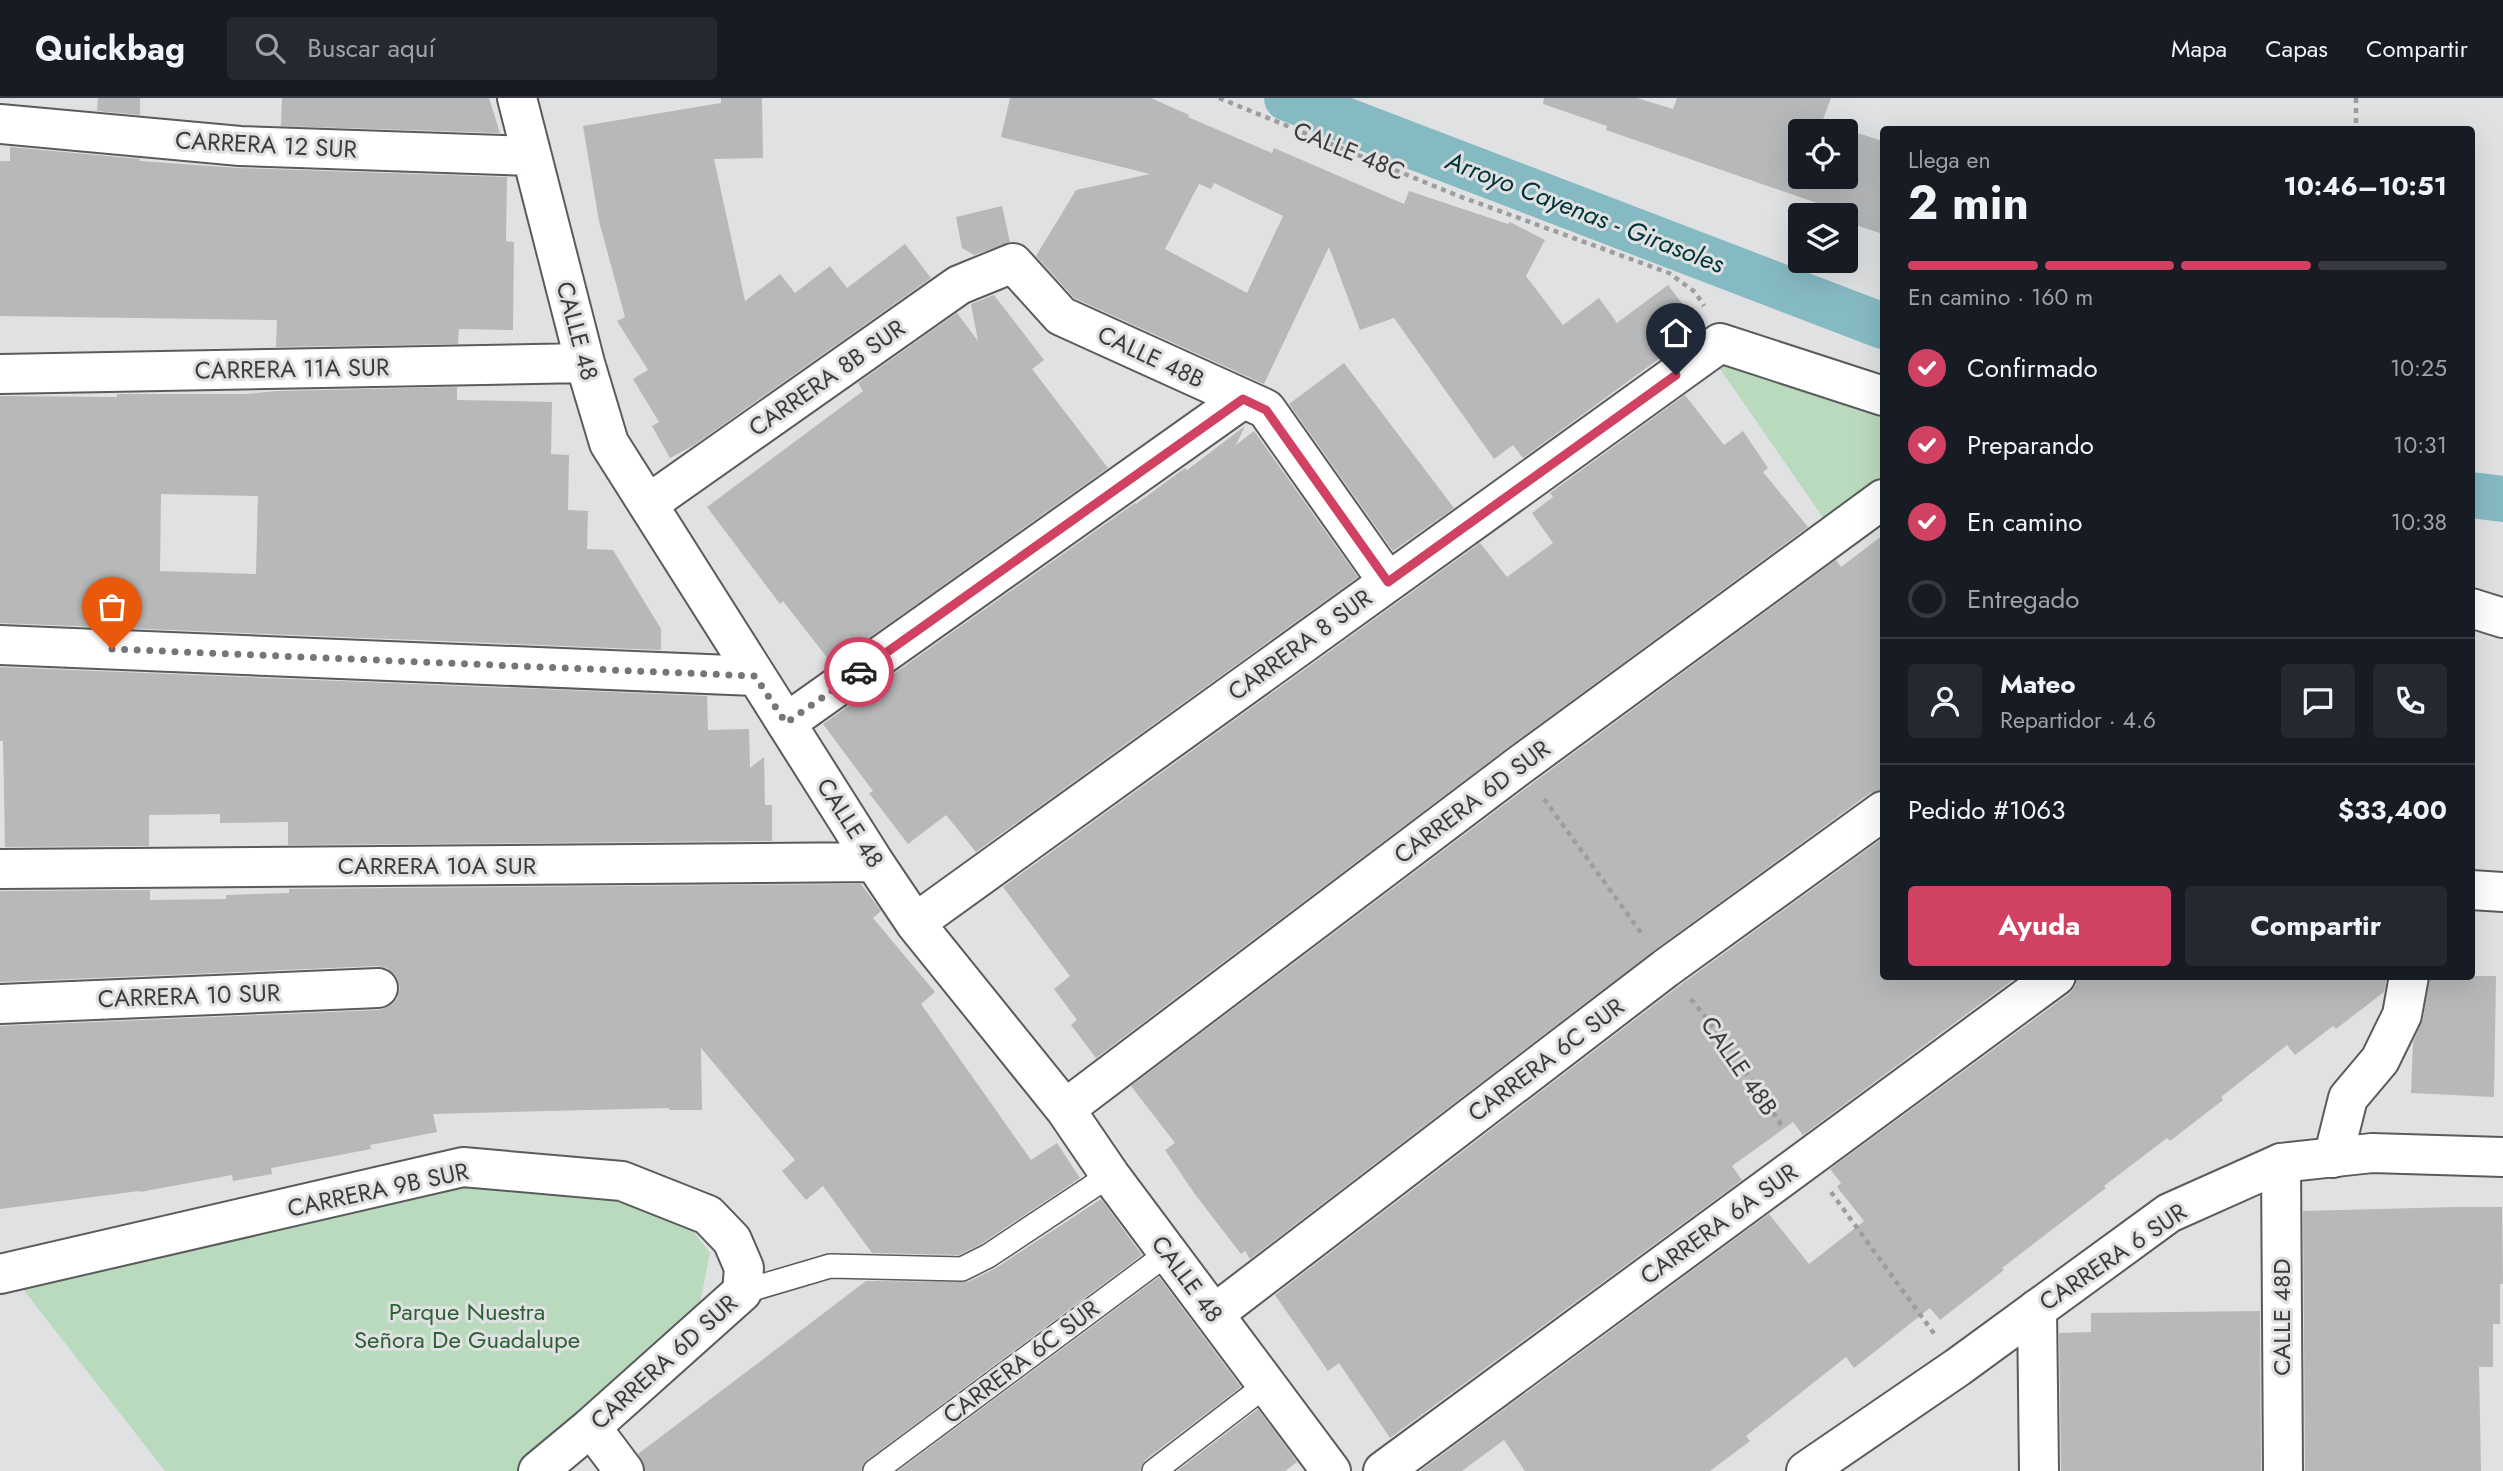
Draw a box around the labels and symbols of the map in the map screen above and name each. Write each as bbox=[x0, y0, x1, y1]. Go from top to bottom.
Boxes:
street label: CALLE 48C bbox=[1288, 112, 1410, 189]
street label: CARRERA 12 SUR bbox=[174, 122, 358, 167]
water label: Arroyo Cayenas - Girasoles bbox=[1439, 141, 1730, 283]
street label: CALLE 48 bbox=[548, 278, 607, 384]
pin bbox=[1646, 303, 1706, 375]
street label: CARRERA 8B SUR bbox=[741, 310, 912, 445]
street label: CALLE 48B bbox=[1092, 317, 1210, 397]
street label: CARRERA 11A SUR bbox=[194, 349, 390, 388]
pin bbox=[82, 577, 142, 649]
street label: CARRERA 8 SUR bbox=[1220, 580, 1379, 709]
courier bbox=[824, 637, 894, 707]
street label: CARRERA 6D SUR bbox=[1386, 731, 1558, 872]
street label: CALLE 48 bbox=[808, 771, 893, 875]
street label: CARRERA 10A SUR bbox=[338, 848, 537, 883]
street label: CARRERA 10 SUR bbox=[97, 975, 281, 1016]
street label: CARRERA 6C SUR bbox=[1460, 989, 1632, 1130]
street label: CALLE 48B bbox=[1692, 1009, 1787, 1123]
street label: CARRERA 9B SUR bbox=[284, 1153, 472, 1226]
street label: CARRERA 6A SUR bbox=[1633, 1154, 1805, 1293]
street label: CARRERA 6 SUR bbox=[2032, 1194, 2194, 1319]
street label: CALLE 48 bbox=[1143, 1228, 1232, 1330]
street label: CALLE 48D bbox=[2264, 1258, 2299, 1376]
street label: CARRERA 6D SUR bbox=[582, 1286, 745, 1437]
street label: CARRERA 6C SUR bbox=[935, 1291, 1107, 1432]
park label: Parque Nuestra Señora De Guadalupe bbox=[354, 1294, 580, 1357]

